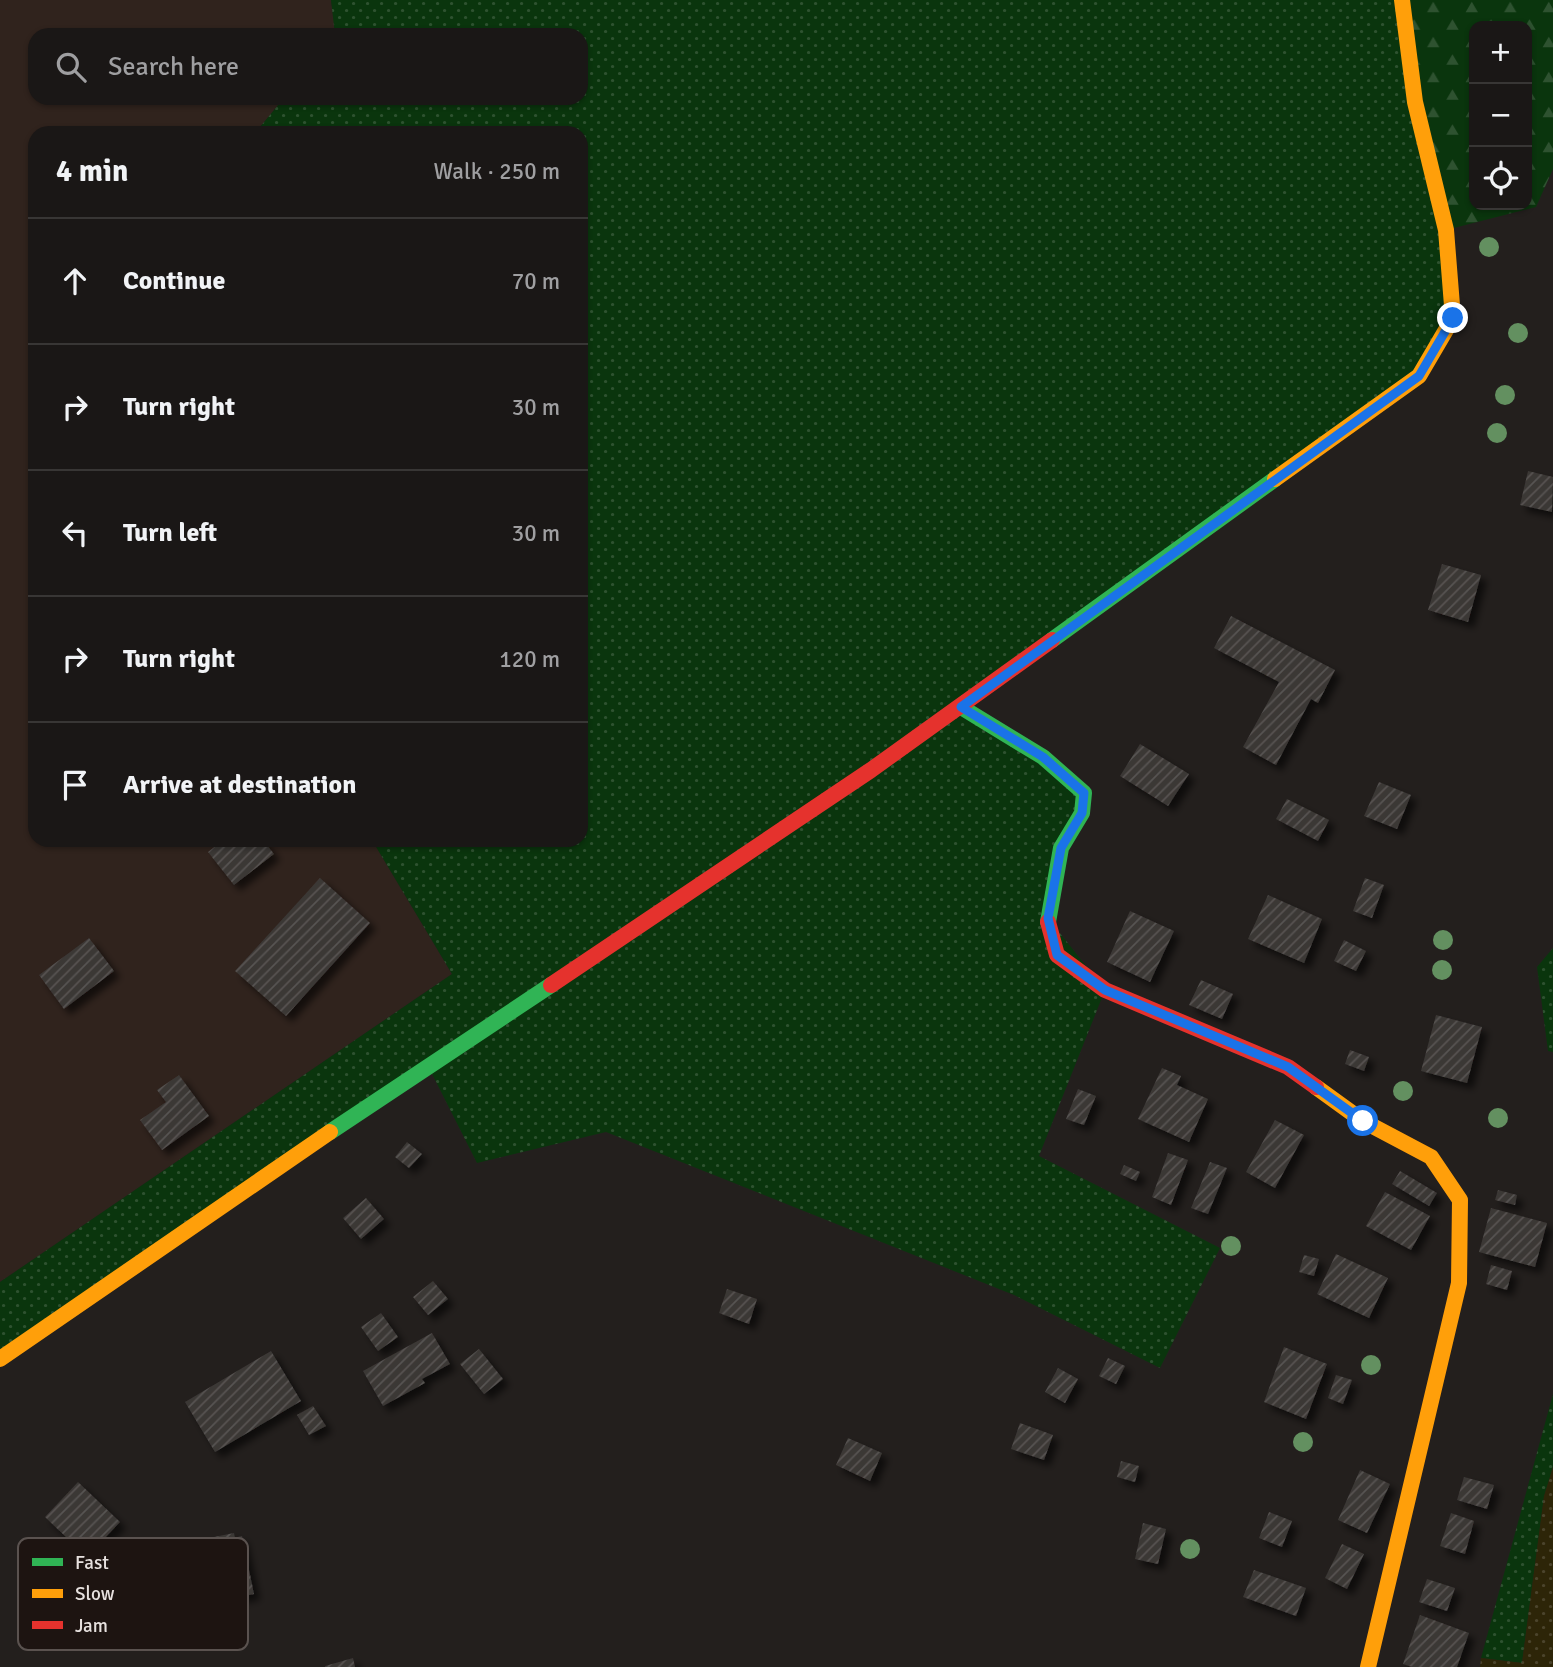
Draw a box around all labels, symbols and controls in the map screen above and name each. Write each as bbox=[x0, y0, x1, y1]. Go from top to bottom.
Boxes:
map controls bbox=[1469, 21, 1532, 210]
button: + bbox=[1469, 21, 1532, 84]
search box bbox=[28, 28, 588, 105]
icon: search bbox=[52, 48, 90, 86]
text: Search here bbox=[108, 51, 239, 83]
button: − bbox=[1469, 84, 1532, 147]
button: locate bbox=[1469, 147, 1532, 210]
text: 4 min bbox=[56, 153, 128, 190]
text: Walk · 250 m bbox=[434, 157, 560, 186]
icon: ahead bbox=[56, 262, 94, 300]
text: Continue bbox=[123, 265, 225, 297]
text: 70 m bbox=[512, 267, 560, 296]
route end bbox=[1437, 302, 1468, 333]
icon: right bbox=[56, 388, 94, 426]
text: Turn right bbox=[123, 391, 235, 423]
text: 30 m bbox=[512, 393, 560, 422]
icon: left bbox=[56, 514, 94, 552]
text: Turn left bbox=[123, 517, 217, 549]
text: 30 m bbox=[512, 519, 560, 548]
icon: right bbox=[56, 640, 94, 678]
text: Turn right bbox=[123, 643, 235, 675]
text: 120 m bbox=[499, 645, 560, 674]
icon: arrive bbox=[56, 766, 94, 804]
text: Arrive at destination bbox=[123, 769, 356, 801]
route start bbox=[1347, 1105, 1378, 1136]
legend bbox=[18, 1538, 248, 1650]
text: Fast bbox=[75, 1551, 109, 1575]
text: Slow bbox=[75, 1582, 115, 1606]
text: Jam bbox=[75, 1614, 108, 1638]

